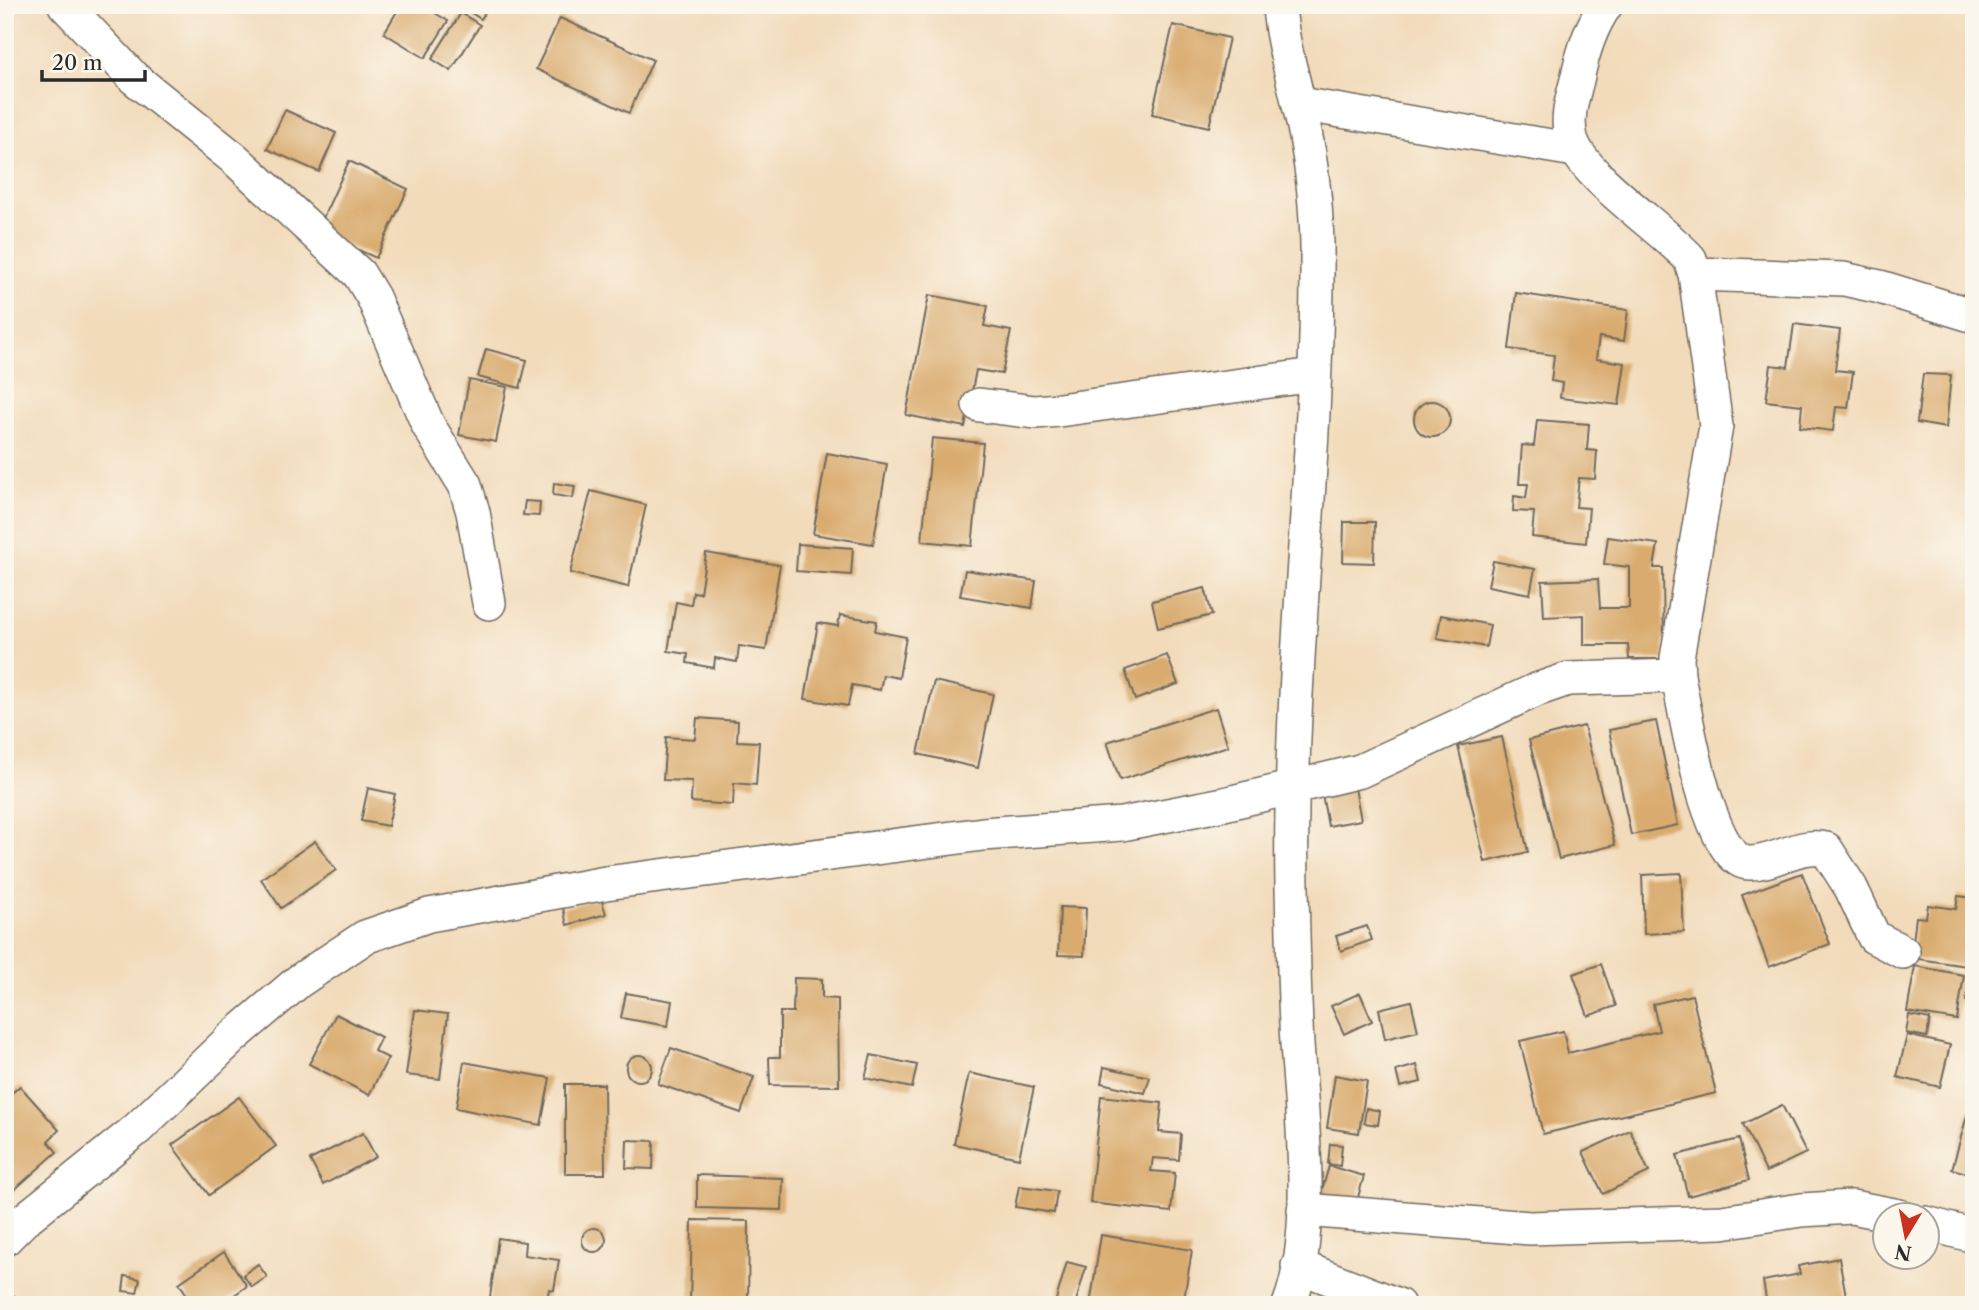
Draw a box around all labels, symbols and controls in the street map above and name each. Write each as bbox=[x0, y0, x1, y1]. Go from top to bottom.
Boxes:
scale bar bbox=[42, 38, 145, 82]
text: 20 m bbox=[52, 50, 103, 75]
north arrow bbox=[1870, 1202, 1940, 1272]
text: N bbox=[1893, 1239, 1913, 1265]

